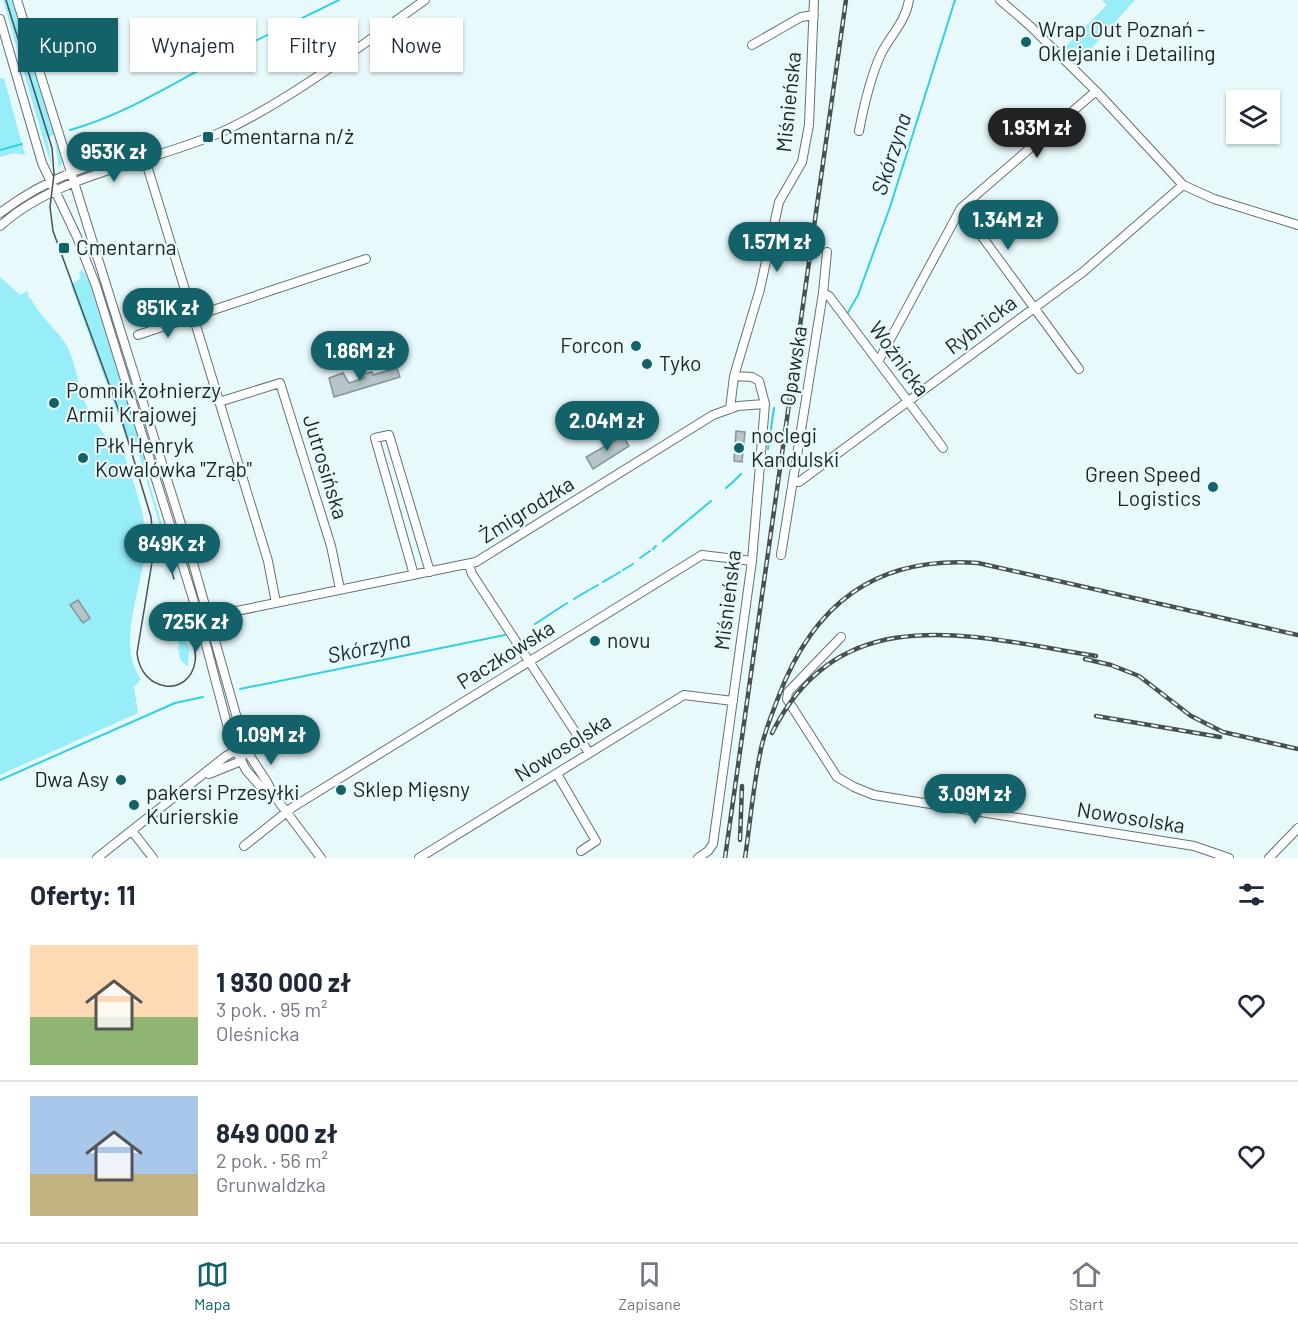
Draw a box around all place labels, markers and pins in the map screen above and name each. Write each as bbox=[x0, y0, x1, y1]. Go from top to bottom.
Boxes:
place label: Wrap Out Poznań - Oklejanie i Detailing bbox=[1038, 16, 1216, 65]
marker: Wrap Out Poznań - Oklejanie i Detailing bbox=[1019, 35, 1033, 49]
pin: 1.93M zł bbox=[975, 108, 1099, 159]
place label: Cmentarna n/ż bbox=[220, 123, 354, 148]
marker: Cmentarna n/ż bbox=[201, 130, 215, 144]
pin: 953K zł bbox=[59, 132, 169, 183]
pin: 1.34M zł bbox=[946, 200, 1070, 251]
pin: 1.57M zł bbox=[715, 222, 839, 273]
place label: Cmentarna bbox=[76, 234, 177, 259]
marker: Cmentarna bbox=[57, 241, 71, 255]
pin: 851K zł bbox=[113, 288, 223, 339]
pin: 1.86M zł bbox=[298, 331, 422, 382]
place label: Forcon bbox=[560, 332, 624, 357]
marker: Forcon bbox=[629, 339, 643, 353]
place label: Tyko bbox=[659, 350, 701, 375]
marker: Tyko bbox=[640, 357, 654, 371]
place label: Pomnik żołnierzy Armii Krajowej bbox=[66, 377, 221, 426]
marker: Pomnik żołnierzy Armii Krajowej bbox=[47, 396, 61, 410]
pin: 2.04M zł bbox=[545, 401, 669, 452]
place label: noclegi Kandulski bbox=[751, 422, 839, 471]
place label: Płk Henryk Kowalówka "Zrąb" bbox=[95, 432, 252, 481]
marker: noclegi Kandulski bbox=[732, 441, 746, 455]
marker: Płk Henryk Kowalówka "Zrąb" bbox=[76, 451, 90, 465]
place label: Green Speed Logistics bbox=[1085, 461, 1201, 510]
marker: Green Speed Logistics bbox=[1206, 480, 1220, 494]
pin: 849K zł bbox=[117, 524, 227, 575]
pin: 725K zł bbox=[141, 602, 251, 653]
place label: novu bbox=[607, 627, 650, 652]
marker: novu bbox=[588, 634, 602, 648]
pin: 1.09M zł bbox=[209, 715, 333, 766]
place label: Dwa Asy bbox=[34, 766, 109, 791]
marker: Dwa Asy bbox=[114, 773, 128, 787]
pin: 3.09M zł bbox=[913, 774, 1037, 825]
place label: Sklep Mięsny bbox=[353, 776, 470, 801]
place label: pakersi Przesyłki Kurierskie bbox=[146, 779, 300, 828]
marker: Sklep Mięsny bbox=[334, 783, 348, 797]
marker: pakersi Przesyłki Kurierskie bbox=[127, 798, 141, 812]

